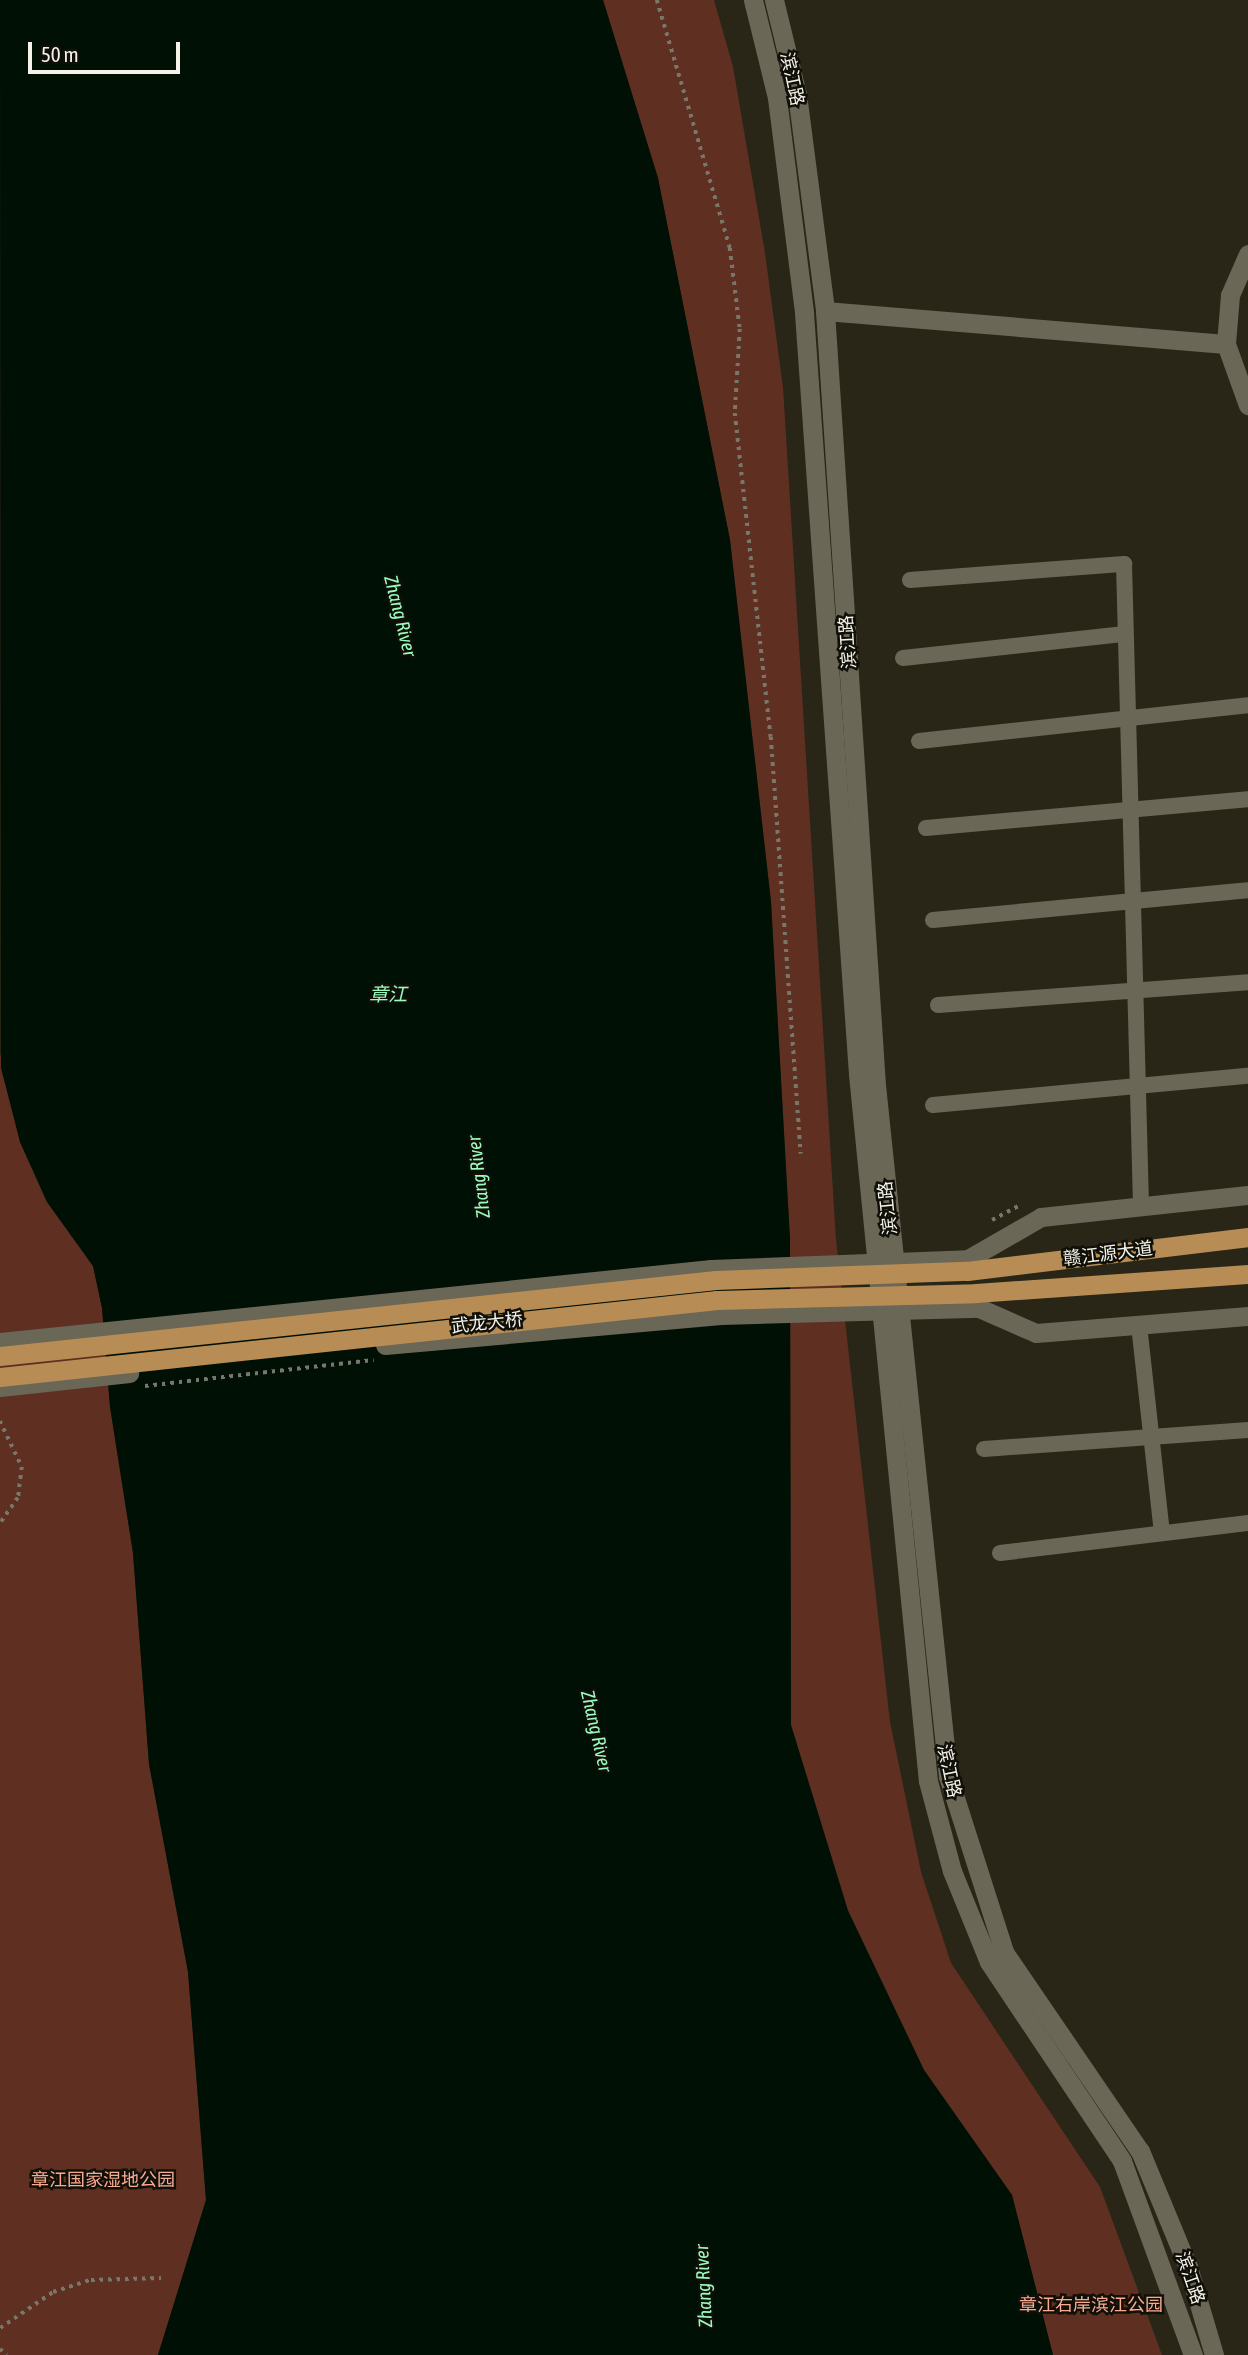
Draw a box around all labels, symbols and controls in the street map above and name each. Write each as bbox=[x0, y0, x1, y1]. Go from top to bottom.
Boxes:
scale bar bbox=[32, 28, 184, 72]
text: 50 m bbox=[41, 42, 79, 66]
street label: 滨江路 bbox=[776, 50, 808, 108]
water label: Zhang River bbox=[379, 573, 421, 659]
street label: 滨江路 bbox=[835, 614, 861, 670]
water label: 章江 bbox=[369, 984, 407, 1006]
water label: Zhang River bbox=[463, 1134, 495, 1220]
street label: 滨江路 bbox=[874, 1180, 902, 1236]
street label: 赣江源大道 bbox=[1062, 1238, 1154, 1270]
street label: 武龙大桥 bbox=[450, 1308, 524, 1338]
water label: Zhang River bbox=[576, 1688, 616, 1774]
street label: 滨江路 bbox=[933, 1742, 965, 1800]
park label: 章江国家湿地公园 bbox=[31, 2169, 175, 2191]
water label: Zhang River bbox=[690, 2244, 718, 2328]
street label: 滨江路 bbox=[1171, 2249, 1209, 2307]
park label: 章江右岸滨江公园 bbox=[1019, 2294, 1163, 2316]

